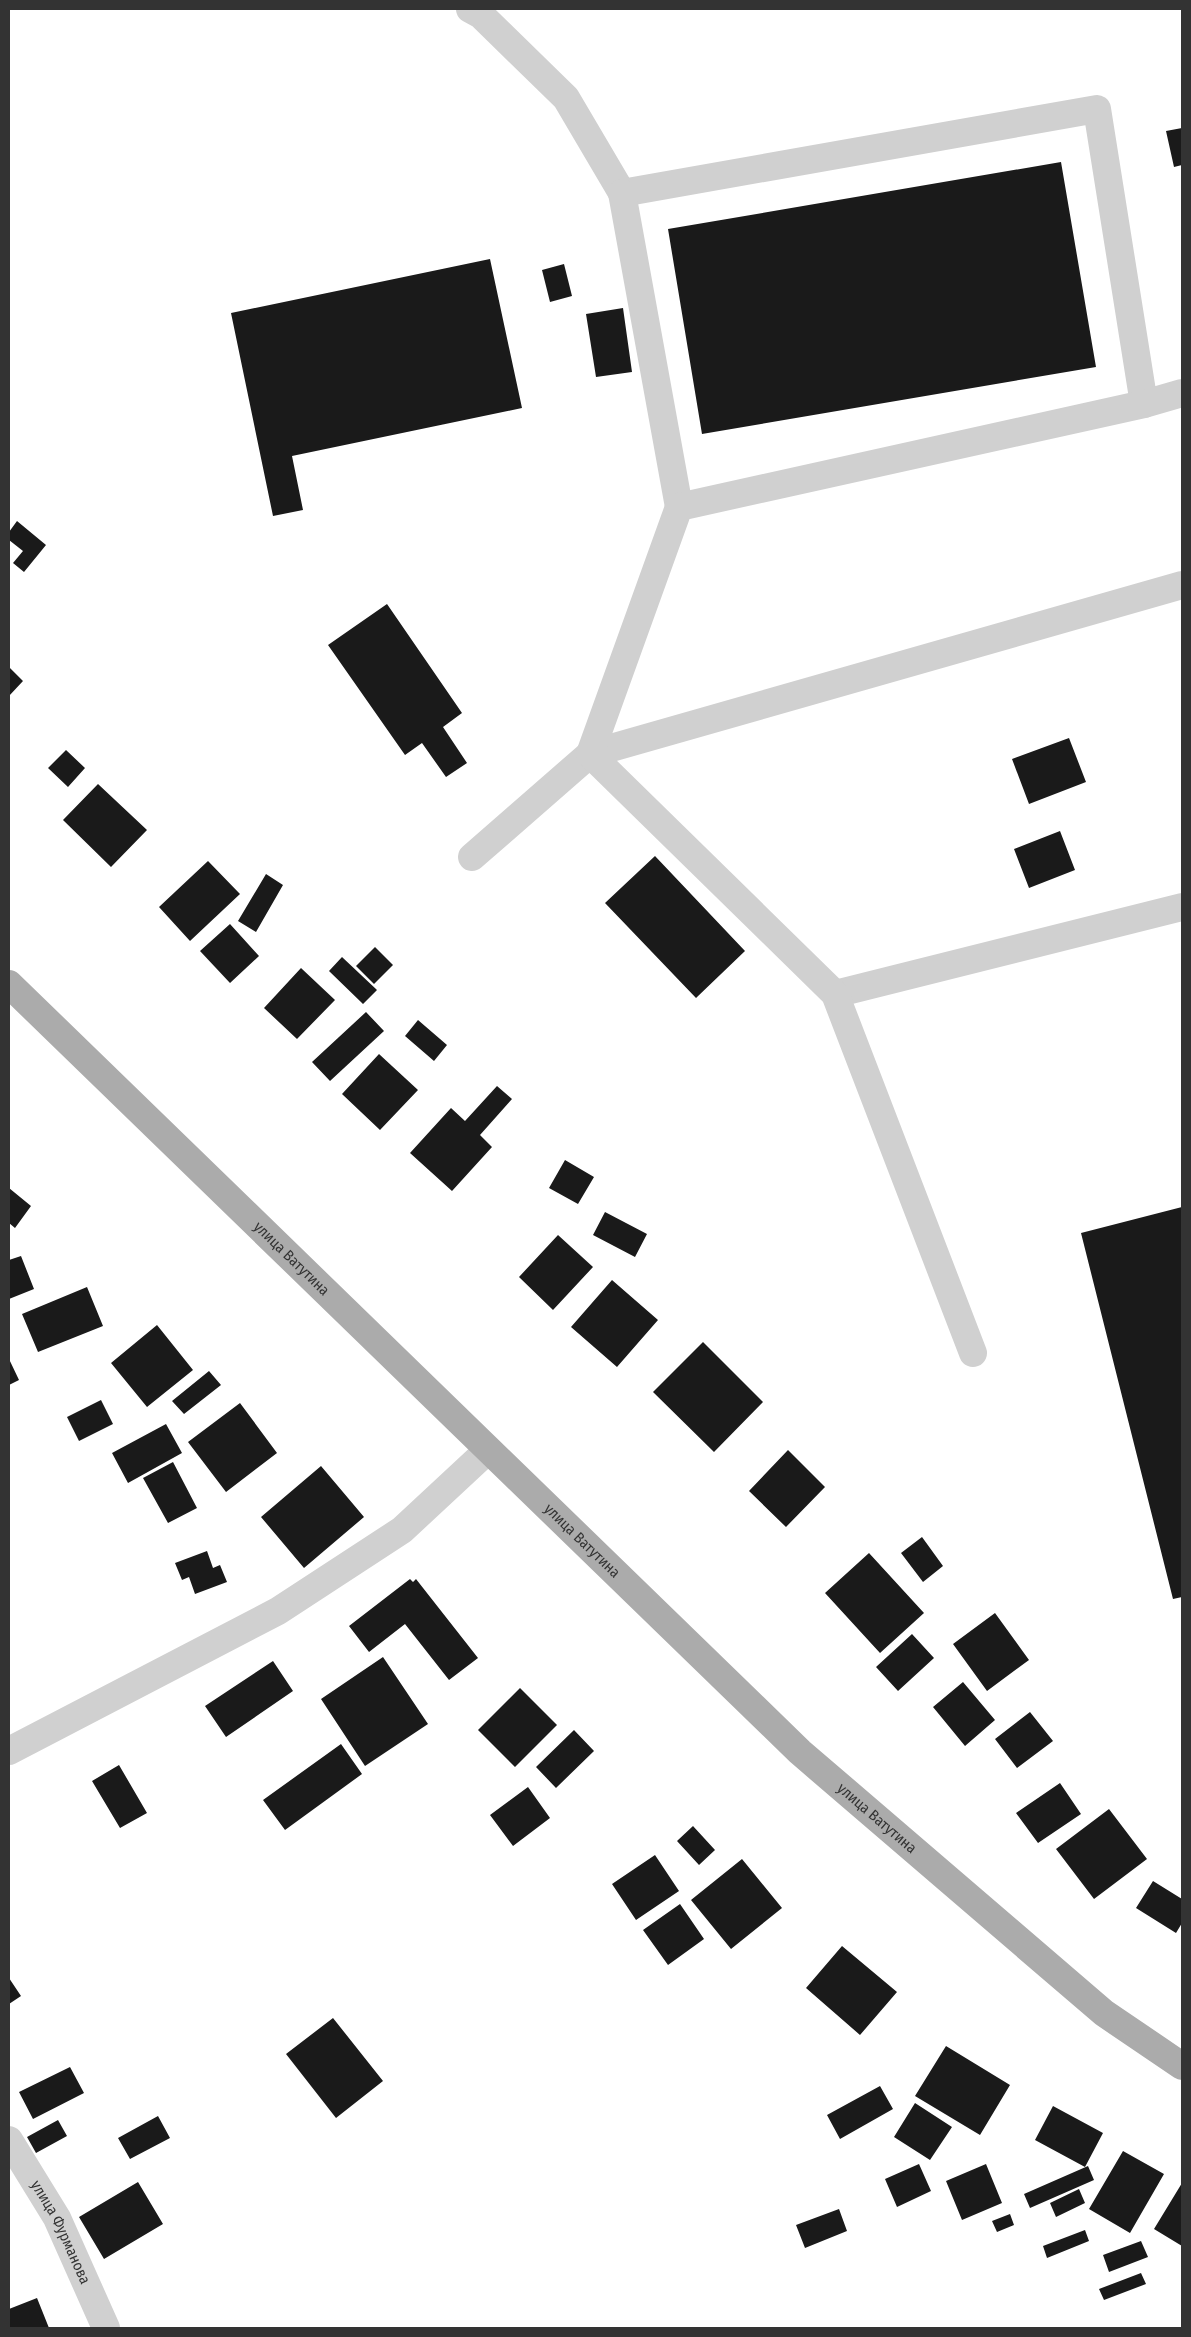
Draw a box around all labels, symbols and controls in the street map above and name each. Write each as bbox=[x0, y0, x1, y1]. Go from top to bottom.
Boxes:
street label: улица Ватутина bbox=[250, 1218, 333, 1299]
street label: улица Ватутина bbox=[541, 1500, 624, 1581]
street label: улица Ватутина bbox=[834, 1779, 920, 1857]
street label: улица Фурманова bbox=[27, 2177, 94, 2287]

